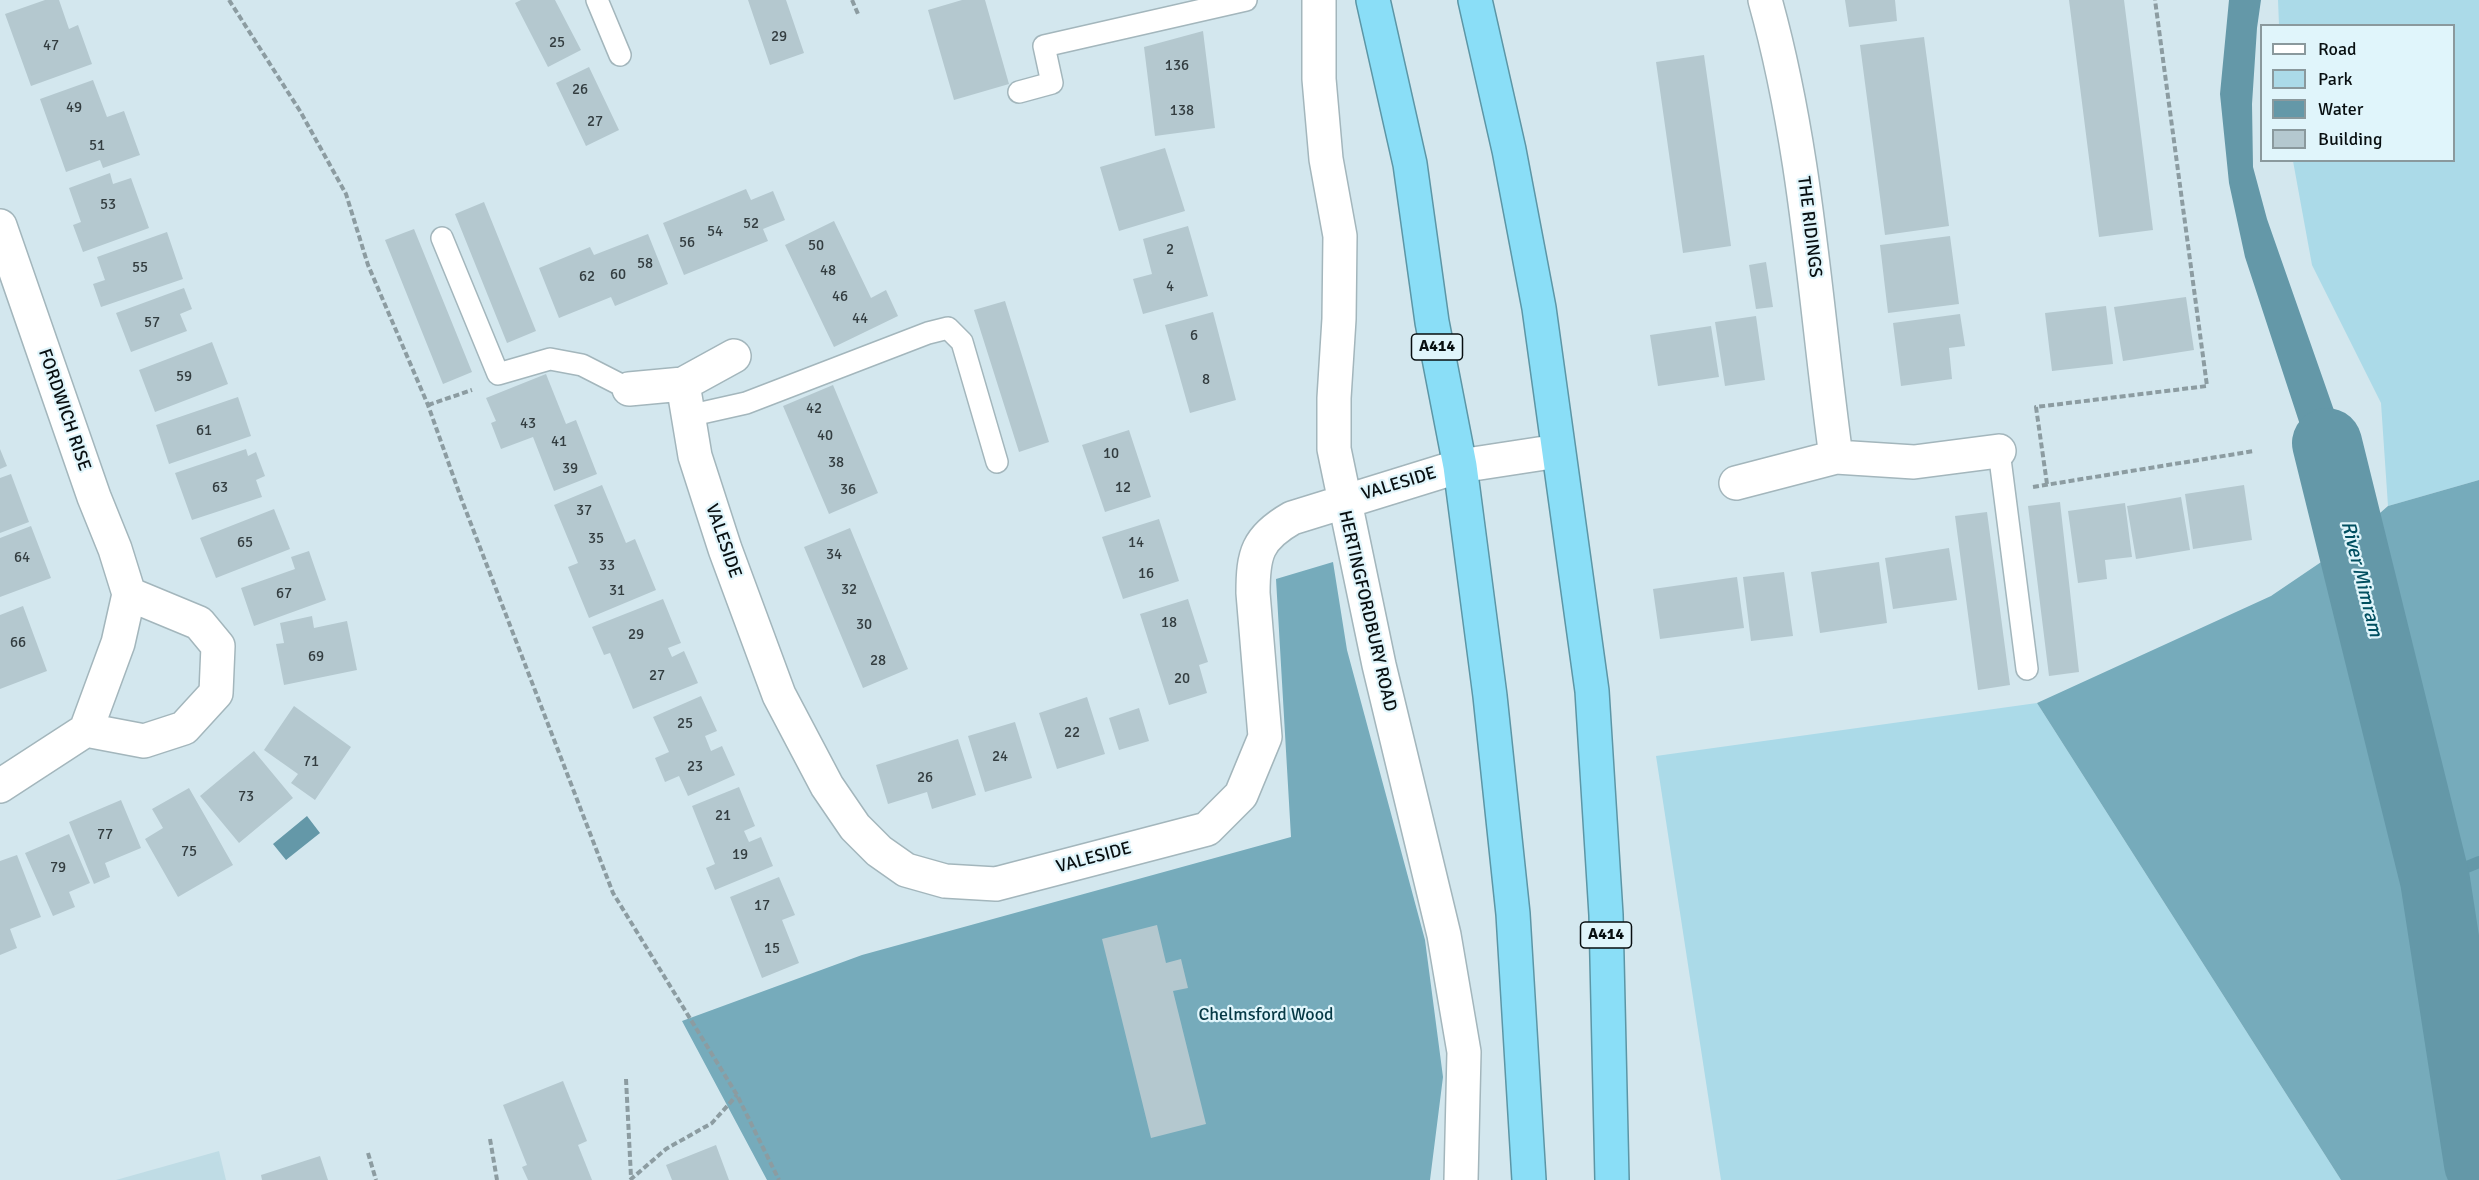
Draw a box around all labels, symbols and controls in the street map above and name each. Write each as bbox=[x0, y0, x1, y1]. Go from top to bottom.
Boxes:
legend bbox=[2260, 24, 2455, 162]
house number: 29 bbox=[771, 28, 787, 46]
house number: 25 bbox=[549, 34, 565, 52]
house number: 47 bbox=[43, 37, 59, 55]
text: Road bbox=[2318, 38, 2357, 60]
house number: 136 bbox=[1165, 57, 1189, 75]
text: Park bbox=[2318, 68, 2353, 90]
house number: 26 bbox=[572, 81, 588, 99]
text: Water bbox=[2318, 98, 2363, 120]
house number: 49 bbox=[66, 99, 82, 117]
house number: 138 bbox=[1170, 102, 1194, 120]
house number: 27 bbox=[587, 113, 603, 131]
text: Building bbox=[2318, 128, 2382, 150]
house number: 51 bbox=[89, 137, 105, 155]
street label: THE RIDINGS bbox=[1792, 175, 1826, 279]
house number: 53 bbox=[100, 196, 116, 214]
house number: 52 bbox=[743, 215, 759, 233]
house number: 54 bbox=[707, 223, 723, 241]
house number: 56 bbox=[679, 234, 695, 252]
house number: 50 bbox=[808, 237, 824, 255]
house number: 2 bbox=[1166, 241, 1174, 259]
house number: 58 bbox=[637, 255, 653, 273]
house number: 55 bbox=[132, 259, 148, 277]
house number: 48 bbox=[820, 262, 836, 280]
house number: 60 bbox=[610, 266, 626, 284]
house number: 62 bbox=[579, 268, 595, 286]
house number: 4 bbox=[1166, 278, 1174, 296]
house number: 46 bbox=[832, 288, 848, 306]
house number: 44 bbox=[852, 310, 868, 328]
house number: 57 bbox=[144, 314, 160, 332]
house number: 6 bbox=[1190, 327, 1198, 345]
road number: A414 bbox=[1412, 334, 1462, 360]
street label: FORDWICH RISE bbox=[33, 346, 95, 474]
house number: 59 bbox=[176, 368, 192, 386]
house number: 8 bbox=[1202, 371, 1210, 389]
house number: 42 bbox=[806, 400, 822, 418]
house number: 43 bbox=[520, 415, 536, 433]
house number: 61 bbox=[196, 422, 212, 440]
house number: 40 bbox=[817, 427, 833, 445]
house number: 41 bbox=[551, 433, 567, 451]
house number: 10 bbox=[1103, 445, 1119, 463]
house number: 38 bbox=[828, 454, 844, 472]
house number: 39 bbox=[562, 460, 578, 478]
street label: VALESIDE bbox=[1359, 462, 1439, 506]
house number: 63 bbox=[212, 479, 228, 497]
house number: 12 bbox=[1115, 479, 1131, 497]
house number: 36 bbox=[840, 481, 856, 499]
street label: VALESIDE bbox=[700, 501, 746, 581]
house number: 37 bbox=[576, 502, 592, 520]
street label: HERTINGFORDBURY ROAD bbox=[1333, 508, 1401, 714]
water label: River Mimram bbox=[2335, 519, 2387, 639]
house number: 35 bbox=[588, 530, 604, 548]
house number: 65 bbox=[237, 534, 253, 552]
house number: 14 bbox=[1128, 534, 1144, 552]
house number: 34 bbox=[826, 546, 842, 564]
house number: 64 bbox=[14, 549, 30, 567]
house number: 33 bbox=[599, 557, 615, 575]
house number: 16 bbox=[1138, 565, 1154, 583]
house number: 32 bbox=[841, 581, 857, 599]
house number: 31 bbox=[609, 582, 625, 600]
house number: 67 bbox=[276, 585, 292, 603]
house number: 18 bbox=[1161, 614, 1177, 632]
house number: 30 bbox=[856, 616, 872, 634]
house number: 29 bbox=[628, 626, 644, 644]
house number: 66 bbox=[10, 634, 26, 652]
house number: 69 bbox=[308, 648, 324, 666]
house number: 28 bbox=[870, 652, 886, 670]
house number: 27 bbox=[649, 667, 665, 685]
house number: 20 bbox=[1174, 670, 1190, 688]
house number: 25 bbox=[677, 715, 693, 733]
house number: 22 bbox=[1064, 724, 1080, 742]
house number: 24 bbox=[992, 748, 1008, 766]
house number: 71 bbox=[303, 753, 319, 771]
house number: 23 bbox=[687, 758, 703, 776]
house number: 26 bbox=[917, 769, 933, 787]
house number: 73 bbox=[238, 788, 254, 806]
house number: 21 bbox=[715, 807, 731, 825]
house number: 77 bbox=[97, 826, 113, 844]
street label: VALESIDE bbox=[1054, 838, 1134, 878]
house number: 75 bbox=[181, 843, 197, 861]
house number: 19 bbox=[732, 846, 748, 864]
house number: 79 bbox=[50, 859, 66, 877]
house number: 17 bbox=[754, 897, 770, 915]
road number: A414 bbox=[1580, 922, 1632, 948]
house number: 15 bbox=[764, 940, 780, 958]
park label: Chelmsford Wood bbox=[1198, 1004, 1334, 1026]

